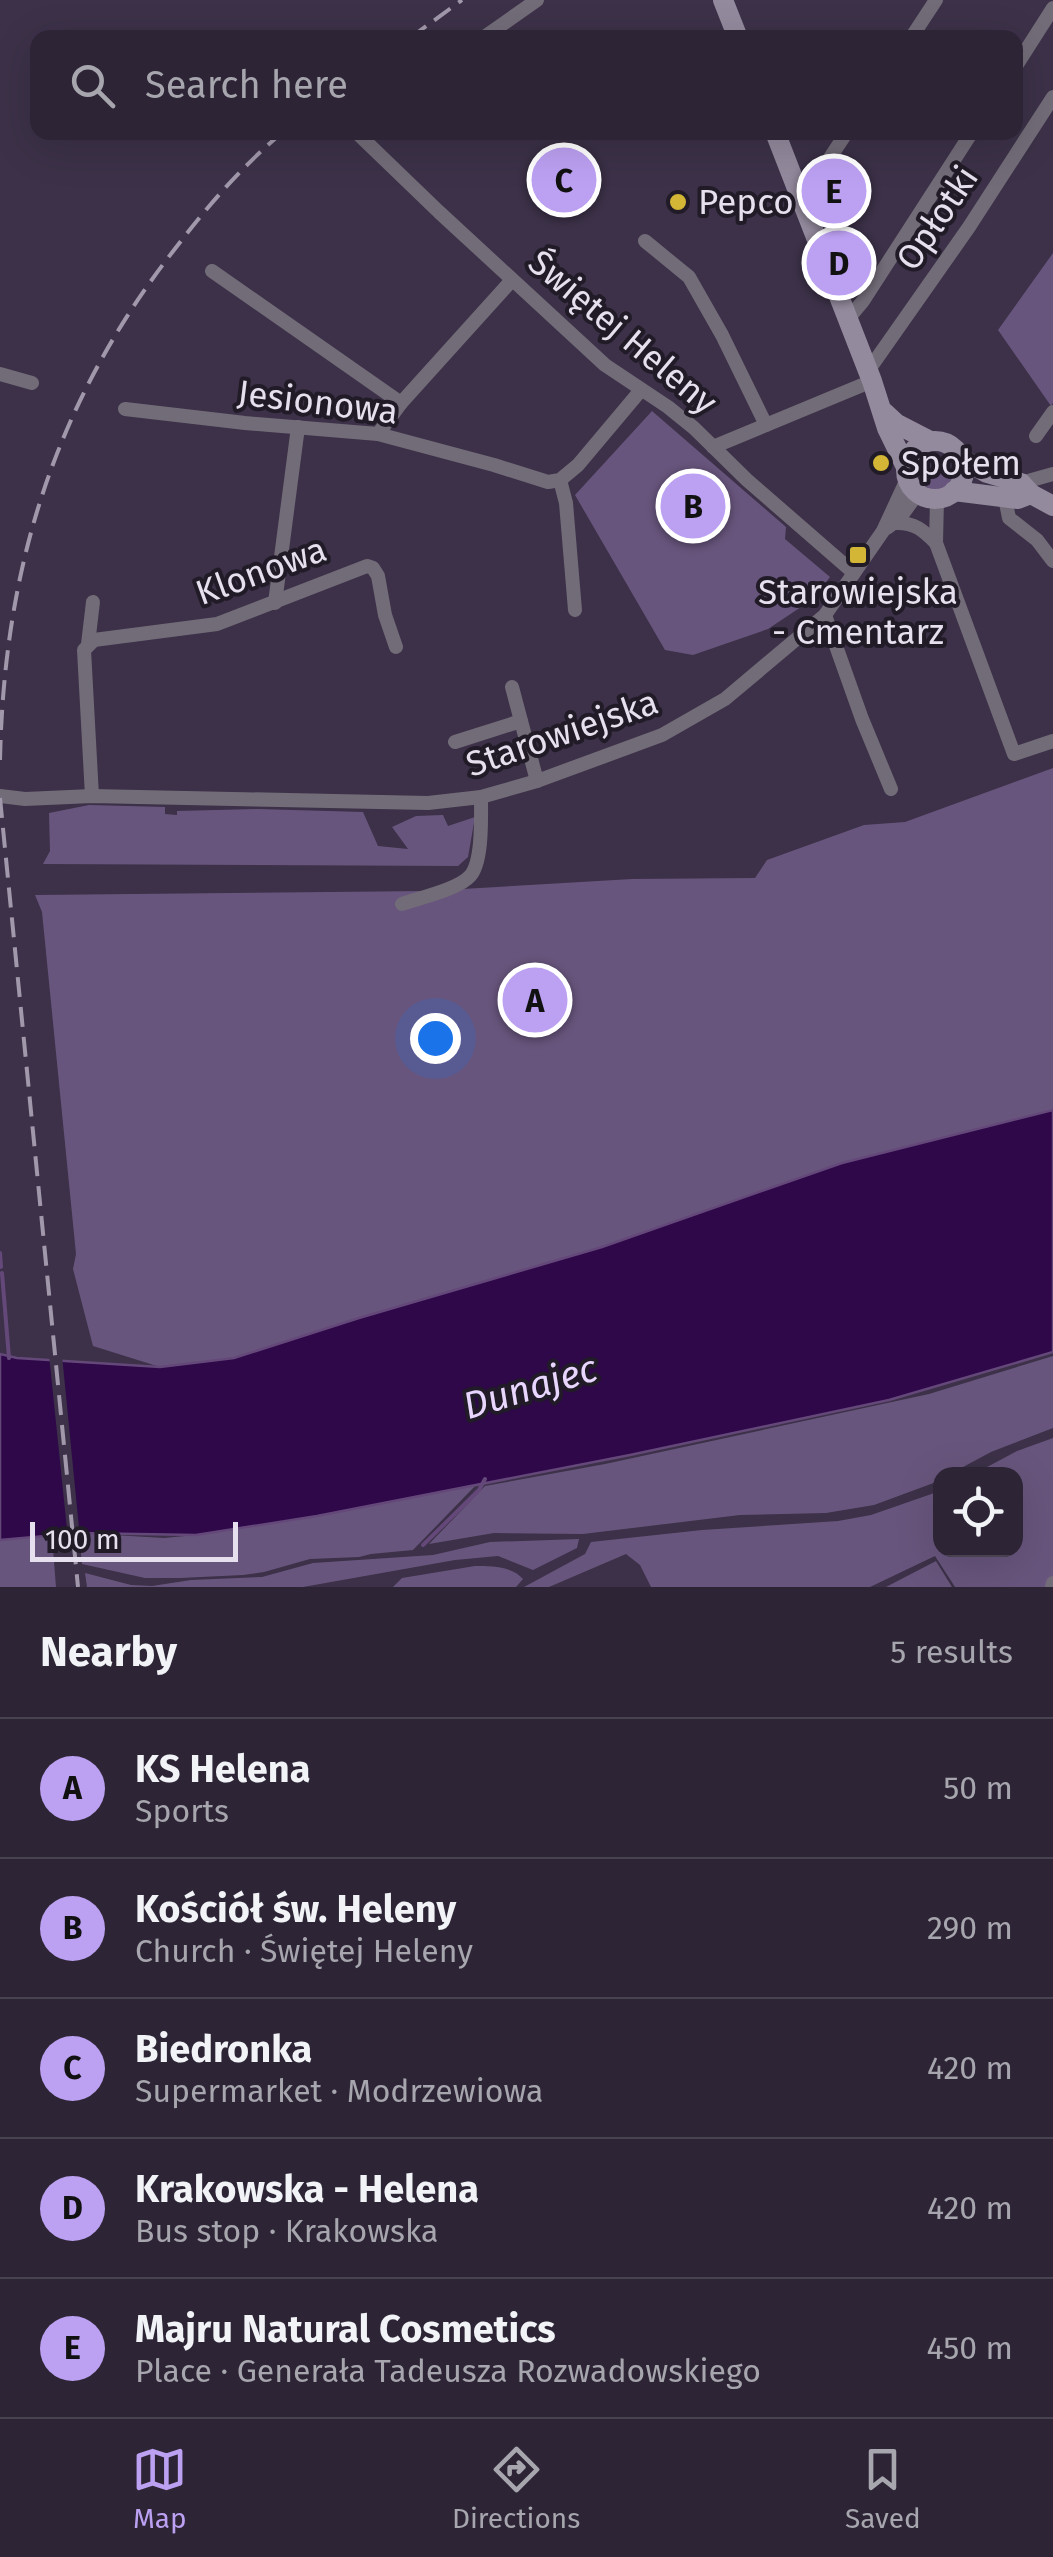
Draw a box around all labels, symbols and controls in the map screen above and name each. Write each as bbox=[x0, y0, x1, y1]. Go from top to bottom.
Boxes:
search box bbox=[30, 30, 1023, 140]
icon: search bbox=[65, 58, 120, 113]
text: Search here bbox=[145, 62, 348, 108]
pin: C bbox=[532, 142, 596, 218]
pin: E bbox=[802, 154, 866, 228]
street label: Opłotki bbox=[887, 158, 987, 278]
place label: Pepco bbox=[698, 181, 794, 223]
marker: Pepco bbox=[667, 191, 689, 213]
pin: D bbox=[806, 226, 872, 300]
street label: Świętej Heleny bbox=[520, 241, 726, 423]
street label: Jesionowa bbox=[236, 371, 400, 433]
place label: Społem bbox=[901, 442, 1021, 484]
marker: Społem bbox=[870, 452, 892, 474]
pin: B bbox=[660, 468, 726, 544]
street label: Klonowa bbox=[190, 528, 332, 614]
marker: Starowiejska - Cmentarz bbox=[847, 544, 869, 566]
place label: Starowiejska - Cmentarz bbox=[758, 571, 958, 653]
street label: Starowiejska bbox=[461, 681, 663, 785]
pin: A bbox=[502, 962, 568, 1038]
your location bbox=[410, 1013, 461, 1064]
water label: Dunajec bbox=[457, 1345, 603, 1429]
map controls bbox=[933, 1467, 1023, 1557]
button: locate bbox=[933, 1467, 1023, 1557]
scale bar bbox=[30, 1517, 238, 1562]
text: 100 m bbox=[45, 1523, 120, 1556]
text: Nearby bbox=[40, 1627, 177, 1677]
text: 5 results bbox=[890, 1633, 1013, 1671]
text: KS Helena bbox=[135, 1746, 311, 1792]
text: A bbox=[63, 1769, 82, 1807]
text: 50 m bbox=[943, 1769, 1013, 1807]
text: Sports bbox=[135, 1792, 229, 1830]
text: Kościół św. Heleny bbox=[135, 1886, 456, 1932]
text: B bbox=[63, 1909, 82, 1947]
text: 290 m bbox=[927, 1909, 1013, 1947]
text: Church · Świętej Heleny bbox=[135, 1932, 473, 1970]
text: Biedronka bbox=[135, 2026, 312, 2072]
text: C bbox=[63, 2049, 82, 2087]
text: 420 m bbox=[927, 2049, 1013, 2087]
text: Supermarket · Modrzewiowa bbox=[135, 2072, 543, 2110]
text: Krakowska - Helena bbox=[135, 2166, 479, 2212]
text: D bbox=[62, 2189, 83, 2227]
text: 420 m bbox=[927, 2189, 1013, 2227]
text: Bus stop · Krakowska bbox=[135, 2212, 438, 2250]
text: Majru Natural Cosmetics bbox=[135, 2306, 556, 2352]
text: E bbox=[64, 2329, 81, 2367]
text: 450 m bbox=[927, 2329, 1013, 2367]
text: Place · Generała Tadeusza Rozwadowskiego bbox=[135, 2352, 761, 2390]
tab: Map bbox=[132, 2442, 187, 2535]
tab: Directions bbox=[452, 2442, 580, 2535]
tab: Saved bbox=[845, 2442, 921, 2535]

